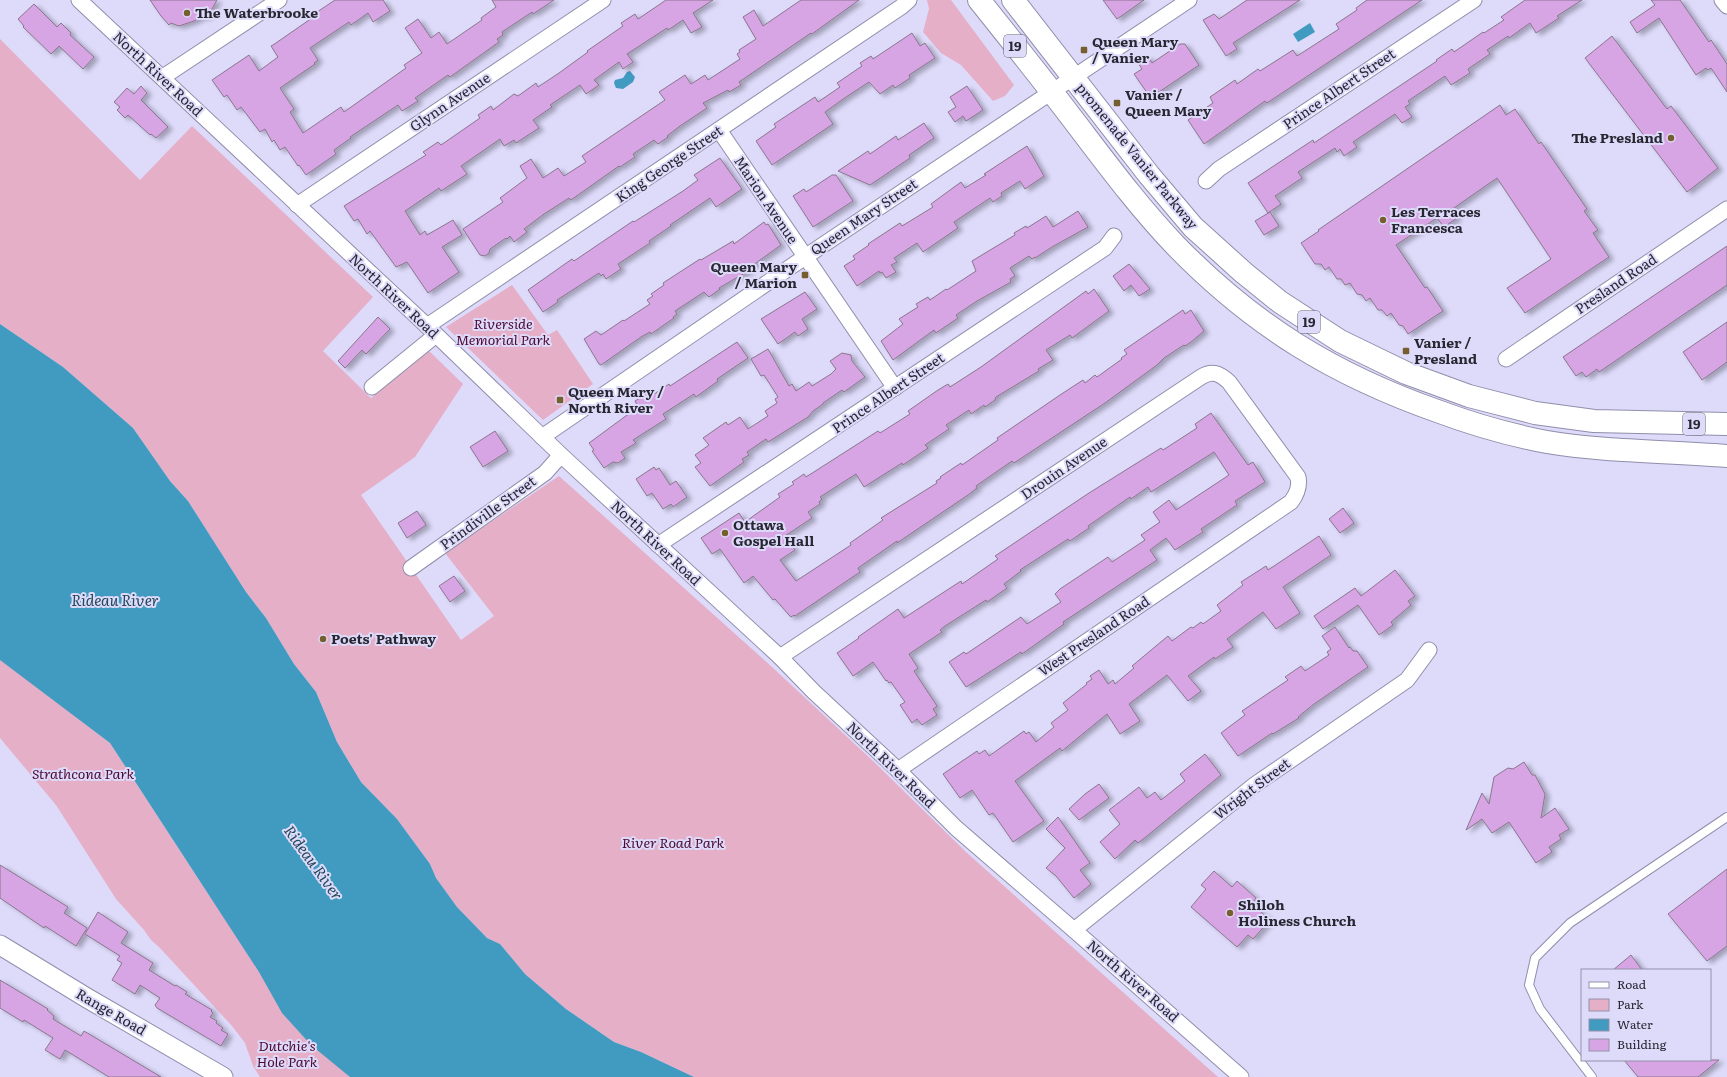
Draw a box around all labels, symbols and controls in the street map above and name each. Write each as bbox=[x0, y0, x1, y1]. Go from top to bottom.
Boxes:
place label: The Waterbrooke bbox=[195, 2, 318, 22]
marker: The Waterbrooke bbox=[182, 8, 192, 18]
street label: North River Road bbox=[109, 26, 208, 121]
place label: Queen Mary / Vanier bbox=[1092, 31, 1179, 67]
road number: 19 bbox=[1004, 35, 1026, 57]
street label: Prince Albert Street bbox=[1278, 43, 1399, 133]
marker: Queen Mary / Vanier bbox=[1079, 45, 1089, 55]
street label: Glynn Avenue bbox=[405, 67, 494, 136]
street label: promenade Vanier Parkway bbox=[1072, 78, 1204, 234]
place label: Vanier / Queen Mary bbox=[1125, 84, 1212, 120]
marker: Vanier / Queen Mary bbox=[1112, 98, 1122, 108]
street label: King George Street bbox=[611, 120, 726, 206]
place label: The Presland bbox=[1571, 127, 1663, 147]
marker: The Presland bbox=[1666, 133, 1676, 143]
street label: Marion Avenue bbox=[730, 152, 804, 247]
street label: Queen Mary Street bbox=[806, 173, 921, 259]
place label: Les Terraces Francesca bbox=[1391, 201, 1481, 237]
marker: Les Terraces Francesca bbox=[1378, 215, 1388, 225]
street label: North River Road bbox=[345, 248, 444, 343]
street label: Presland Road bbox=[1571, 248, 1661, 318]
place label: Queen Mary / Marion bbox=[711, 256, 797, 292]
marker: Queen Mary / Marion bbox=[800, 270, 810, 280]
road number: 19 bbox=[1298, 311, 1320, 333]
park label: Riverside Memorial Park bbox=[456, 313, 550, 349]
place label: Vanier / Presland bbox=[1414, 332, 1477, 368]
marker: Vanier / Presland bbox=[1401, 346, 1411, 356]
street label: Prince Albert Street bbox=[827, 347, 948, 437]
place label: Queen Mary / North River bbox=[568, 381, 664, 417]
marker: Queen Mary / North River bbox=[555, 395, 565, 405]
road number: 19 bbox=[1683, 413, 1705, 435]
street label: Drouin Avenue bbox=[1016, 431, 1111, 503]
street label: Prindiville Street bbox=[435, 470, 540, 554]
street label: North River Road bbox=[607, 495, 706, 590]
place label: Ottawa Gospel Hall bbox=[733, 514, 814, 550]
marker: Ottawa Gospel Hall bbox=[720, 528, 730, 538]
water label: Rideau River bbox=[71, 588, 159, 611]
street label: West Presland Road bbox=[1034, 590, 1154, 680]
place label: Poets' Pathway bbox=[331, 628, 436, 648]
marker: Poets' Pathway bbox=[318, 634, 328, 644]
street label: North River Road bbox=[843, 717, 941, 812]
street label: Wright Street bbox=[1209, 753, 1294, 824]
park label: Strathcona Park bbox=[32, 763, 134, 783]
water label: Rideau River bbox=[279, 820, 349, 904]
park label: River Road Park bbox=[622, 832, 725, 852]
place label: Shiloh Holiness Church bbox=[1238, 894, 1356, 930]
marker: Shiloh Holiness Church bbox=[1225, 908, 1235, 918]
street label: North River Road bbox=[1083, 935, 1184, 1026]
legend bbox=[1581, 969, 1711, 1061]
text: Road bbox=[1617, 975, 1647, 993]
street label: Range Road bbox=[73, 983, 151, 1040]
text: Park bbox=[1617, 995, 1644, 1013]
text: Water bbox=[1617, 1015, 1653, 1033]
park label: Dutchie's Hole Park bbox=[257, 1035, 318, 1071]
text: Building bbox=[1617, 1035, 1667, 1053]

